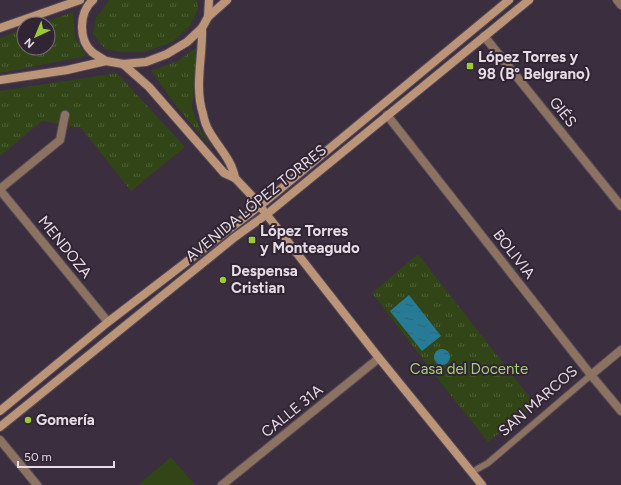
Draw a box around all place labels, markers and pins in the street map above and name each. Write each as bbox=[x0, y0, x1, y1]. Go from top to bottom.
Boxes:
place label: López Torres y 98 (B° Belgrano) bbox=[478, 48, 591, 83]
marker: López Torres y 98 (B° Belgrano) bbox=[465, 61, 475, 71]
place label: López Torres y Monteagudo bbox=[260, 222, 360, 257]
marker: López Torres y Monteagudo bbox=[247, 235, 257, 245]
place label: Despensa Cristian bbox=[231, 262, 298, 297]
marker: Despensa Cristian bbox=[218, 275, 228, 285]
place label: Gomería bbox=[36, 411, 95, 429]
marker: Gomería bbox=[23, 415, 33, 425]

